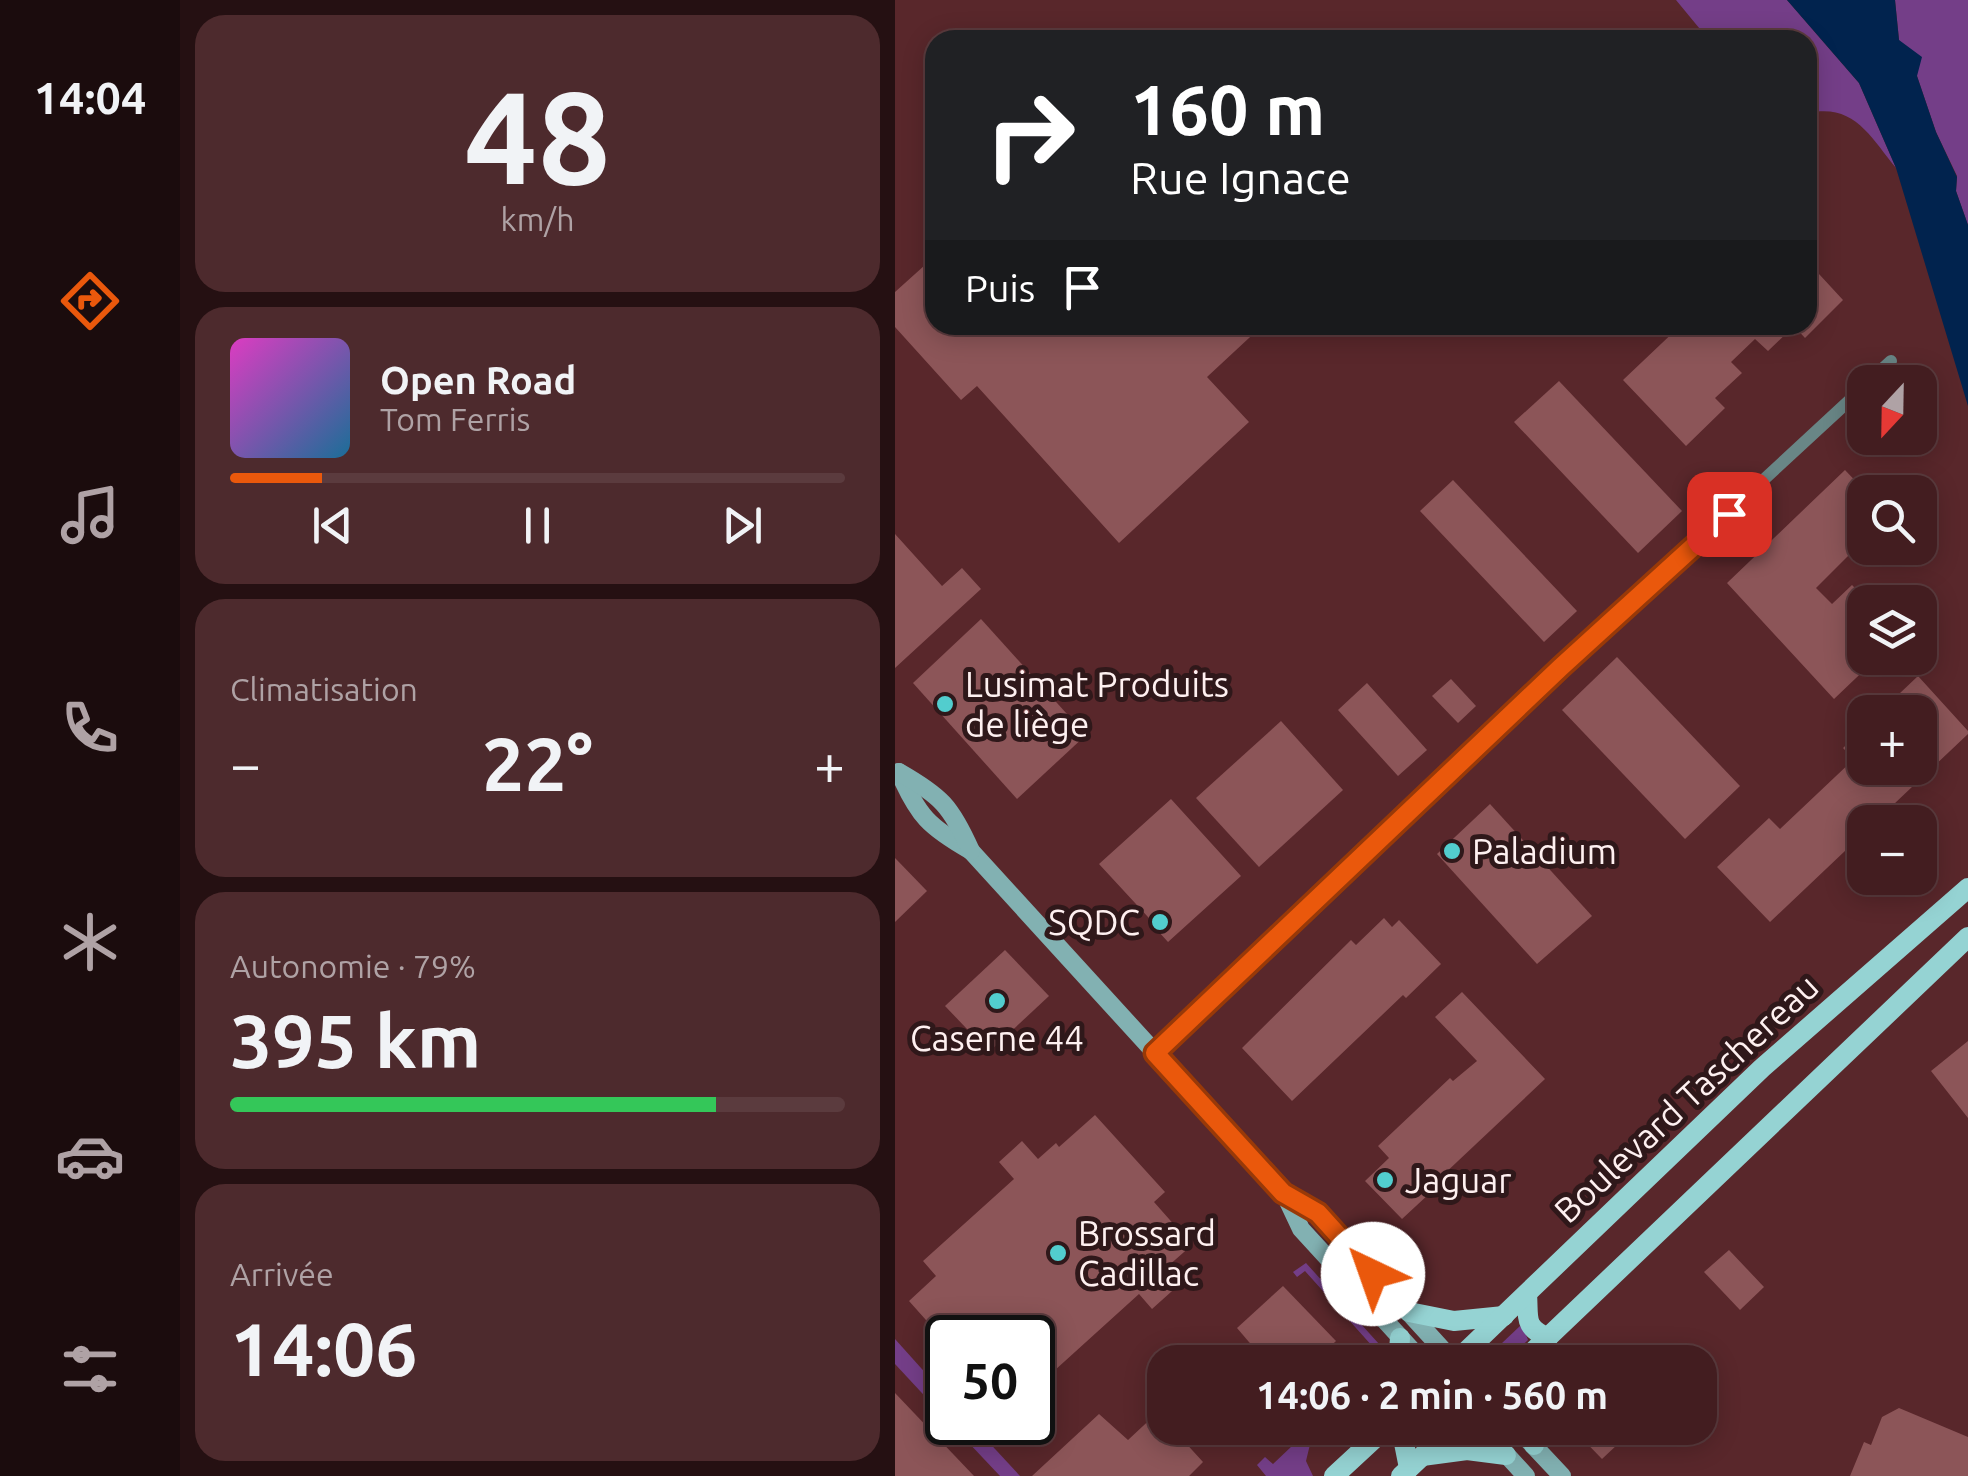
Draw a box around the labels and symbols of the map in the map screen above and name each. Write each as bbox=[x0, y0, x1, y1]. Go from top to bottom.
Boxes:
north arrow bbox=[1847, 365, 1937, 455]
pin bbox=[1687, 472, 1772, 557]
place label: Lusimat Produits de liège bbox=[965, 664, 1229, 744]
marker: Lusimat Produits de liège bbox=[934, 693, 956, 715]
place label: Paladium bbox=[1472, 831, 1617, 871]
marker: Paladium bbox=[1441, 840, 1463, 862]
place label: SQDC bbox=[1048, 902, 1140, 942]
marker: SQDC bbox=[1149, 911, 1171, 933]
street label: Boulevard Taschereau bbox=[1546, 966, 1826, 1230]
marker: Caserne 44 bbox=[986, 990, 1008, 1012]
place label: Caserne 44 bbox=[910, 1018, 1084, 1058]
place label: Jaguar bbox=[1405, 1160, 1512, 1200]
marker: Jaguar bbox=[1374, 1169, 1396, 1191]
place label: Brossard Cadillac bbox=[1078, 1213, 1216, 1293]
position arrow bbox=[1321, 1222, 1425, 1326]
marker: Brossard Cadillac bbox=[1047, 1242, 1069, 1264]
speed limit sign: 50 bbox=[925, 1315, 1055, 1445]

